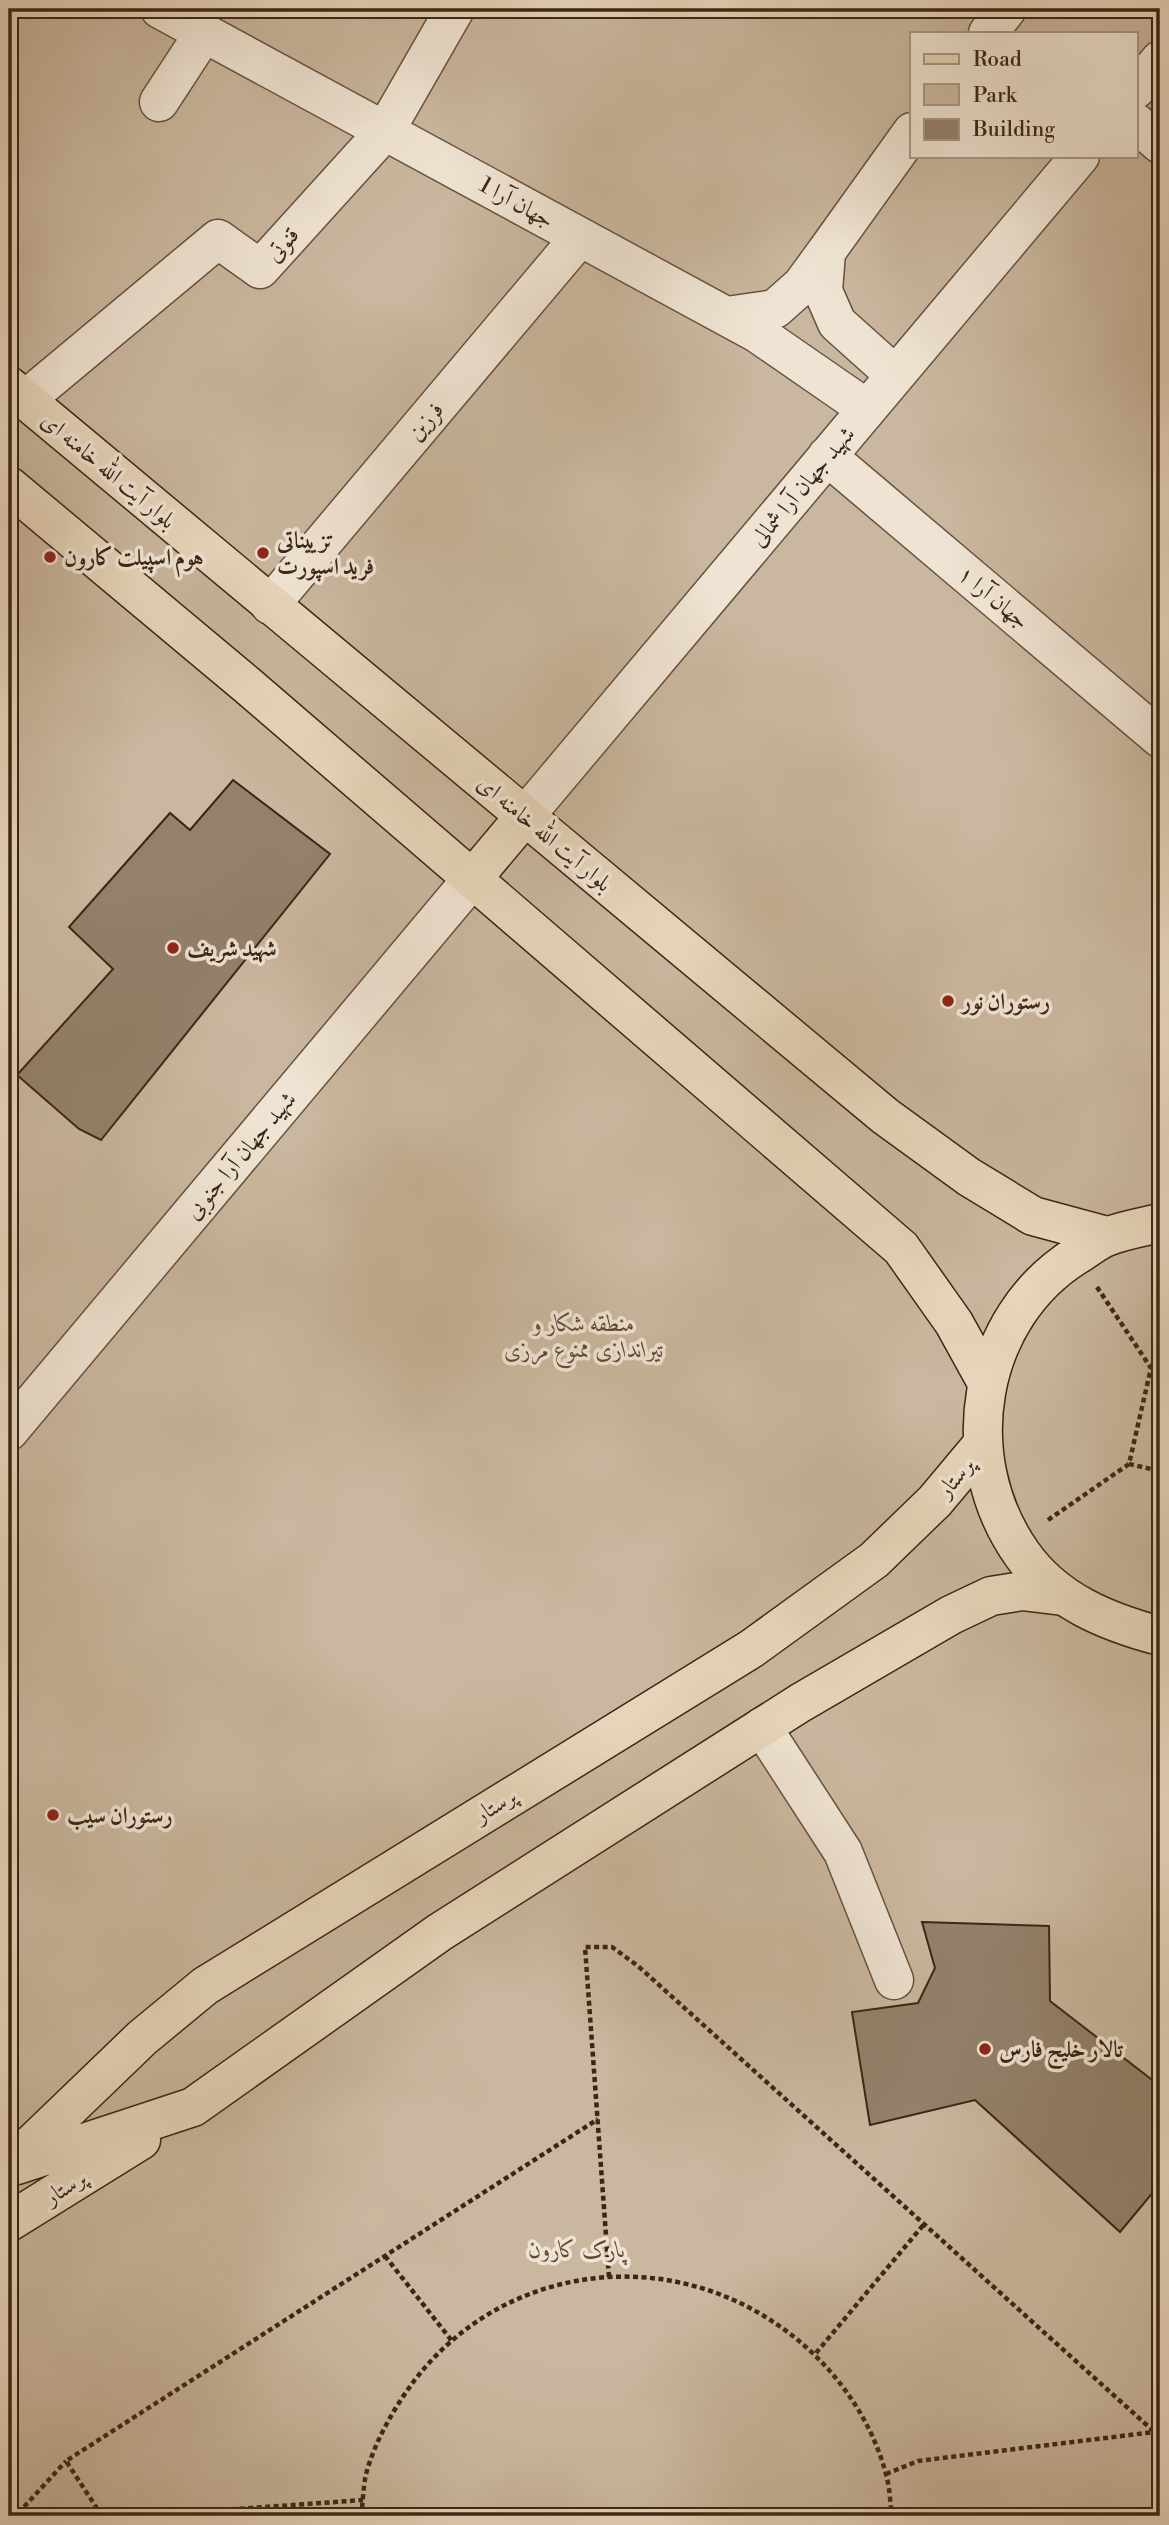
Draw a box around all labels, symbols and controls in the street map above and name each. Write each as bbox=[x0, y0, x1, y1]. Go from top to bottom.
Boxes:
legend bbox=[910, 32, 1138, 158]
text: Road bbox=[973, 47, 1022, 73]
text: Park bbox=[973, 83, 1018, 109]
text: Building bbox=[972, 117, 1055, 143]
street label: جهان آرا 1 bbox=[474, 171, 559, 235]
street label: قنوتی bbox=[260, 221, 306, 268]
street label: فرزین bbox=[402, 397, 450, 447]
street label: بلوار آیت الله خامنه ای bbox=[35, 402, 185, 535]
street label: شهید جهان آرا شمالی bbox=[744, 421, 861, 553]
place label: تزییناتی فرید اسپورت bbox=[276, 527, 374, 582]
place label: هوم اسپیلت کارون bbox=[64, 544, 204, 578]
marker: تزییناتی فرید اسپورت bbox=[255, 545, 271, 561]
marker: هوم اسپیلت کارون bbox=[42, 549, 58, 565]
street label: جهان آرا ۱ bbox=[952, 560, 1035, 636]
street label: بلوار آیت الله خامنه ای bbox=[471, 765, 621, 898]
place label: شهید شریف bbox=[187, 935, 277, 963]
marker: شهید شریف bbox=[165, 940, 181, 956]
place label: رستوران نور bbox=[959, 988, 1050, 1016]
marker: رستوران نور bbox=[940, 993, 956, 1009]
street label: شهید جهان آرا جنوبی bbox=[179, 1086, 303, 1226]
park label: منطقه شکار و تیراندازی ممنوع مرزی bbox=[504, 1310, 664, 1369]
street label: پرستار bbox=[930, 1450, 982, 1505]
street label: پرستار bbox=[468, 1782, 523, 1830]
place label: رستوران سیب bbox=[67, 1802, 173, 1830]
marker: رستوران سیب bbox=[45, 1807, 61, 1823]
place label: تالار خلیج فارس bbox=[999, 2036, 1123, 2070]
marker: تالار خلیج فارس bbox=[977, 2041, 993, 2057]
street label: پرستار bbox=[38, 2163, 93, 2212]
park label: پارک کارون bbox=[528, 2236, 627, 2266]

